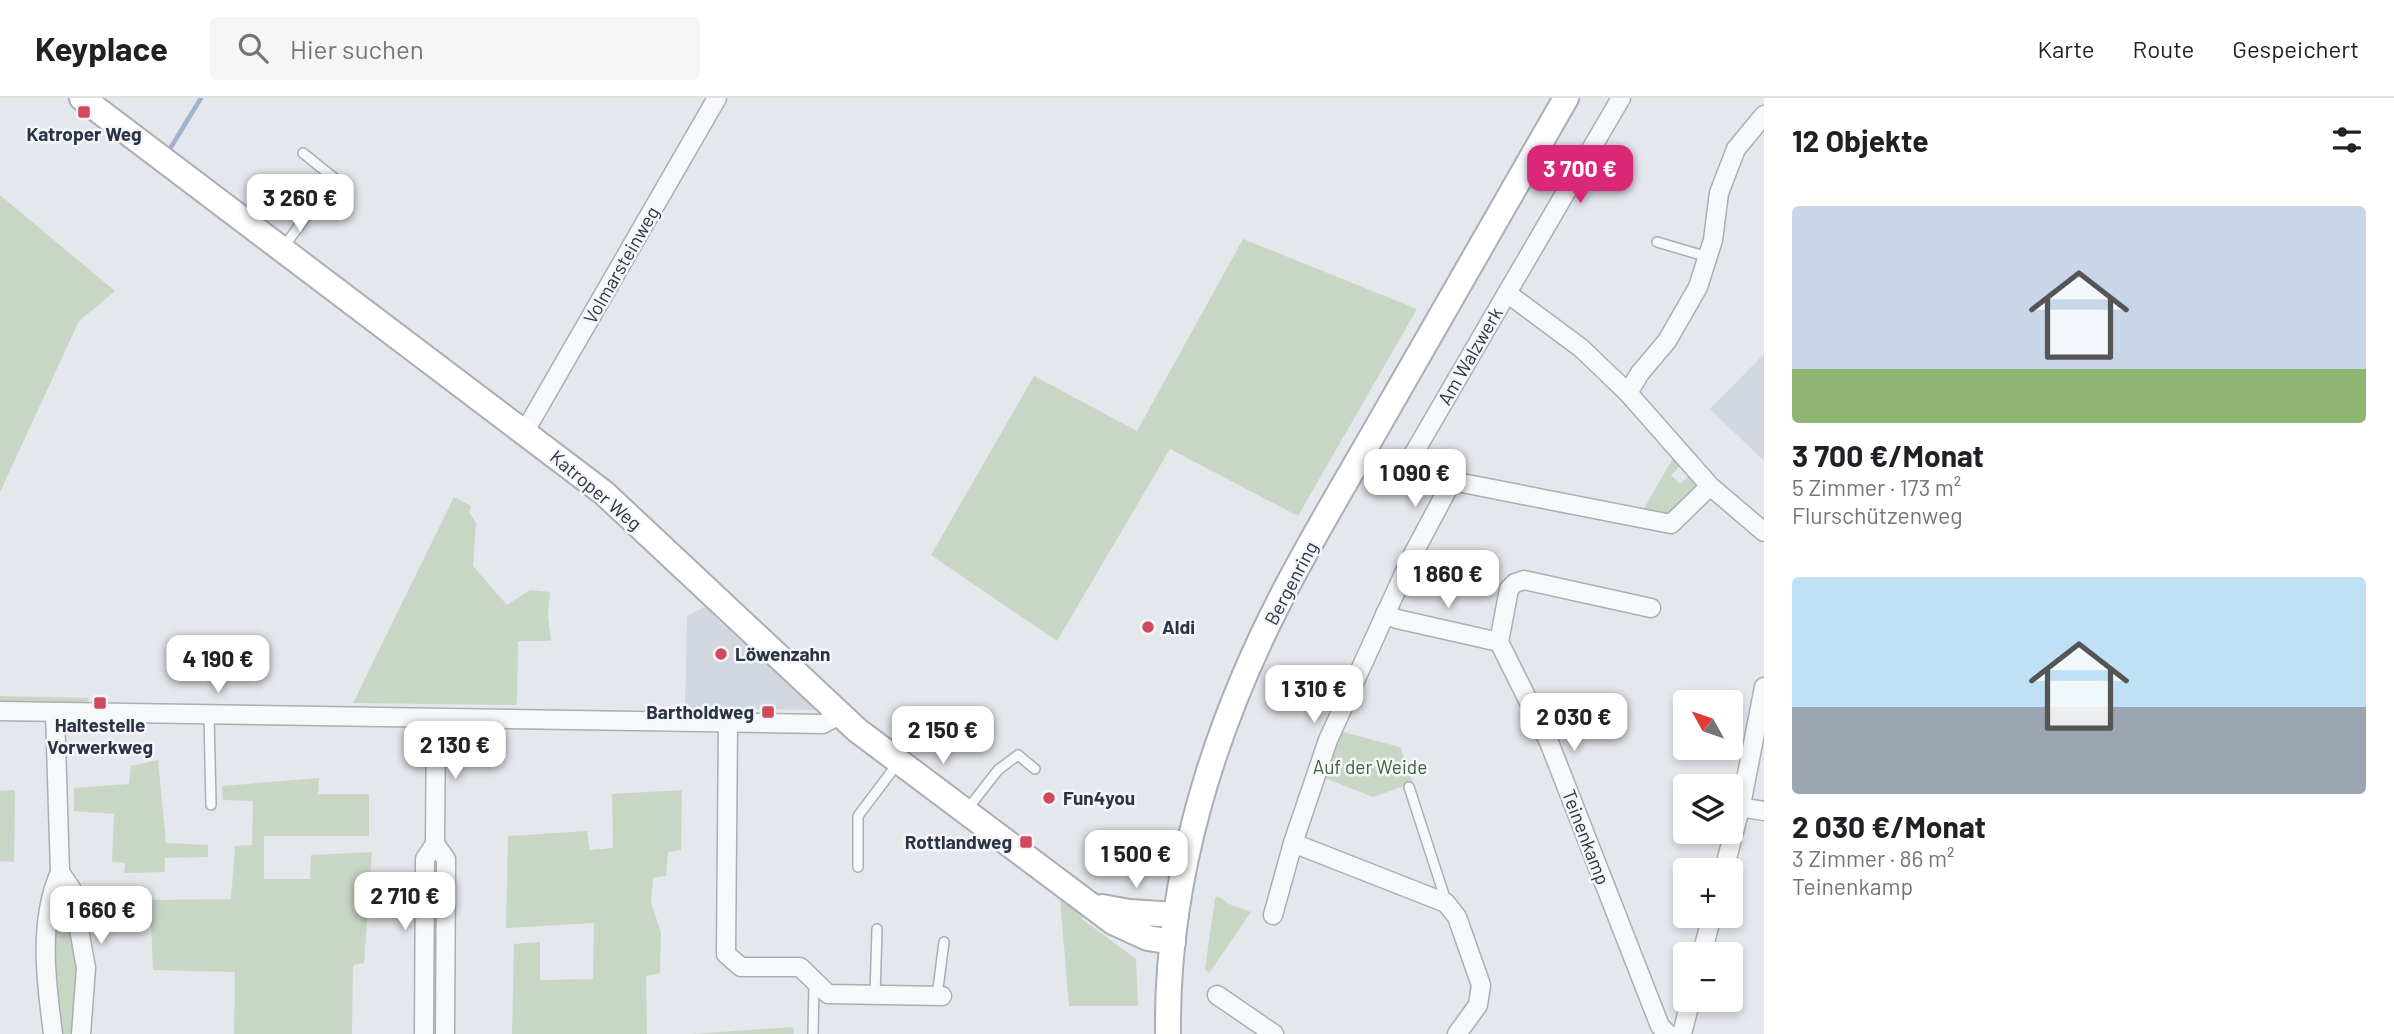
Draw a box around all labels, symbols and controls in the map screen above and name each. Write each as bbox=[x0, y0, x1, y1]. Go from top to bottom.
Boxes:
search box bbox=[210, 17, 700, 80]
text: Keyplace bbox=[35, 28, 168, 68]
icon: search bbox=[234, 29, 272, 67]
text: Hier suchen bbox=[290, 33, 424, 64]
text: Karte bbox=[2037, 34, 2095, 63]
text: Route bbox=[2133, 34, 2194, 63]
text: Gespeichert bbox=[2232, 34, 2359, 63]
marker: Katroper Weg bbox=[76, 104, 92, 120]
icon: filters bbox=[2328, 121, 2366, 159]
place label: Katroper Weg bbox=[26, 122, 142, 145]
text: 12 Objekte bbox=[1792, 122, 1929, 158]
pin: 3 700 € bbox=[1515, 146, 1645, 205]
text: 3 700 € bbox=[1543, 154, 1617, 182]
pin: 3 260 € bbox=[235, 174, 365, 234]
text: 3 260 € bbox=[263, 183, 337, 211]
street label: Volmarsteinweg bbox=[578, 202, 663, 328]
icon: home bbox=[2016, 252, 2142, 378]
street label: Am Walzwerk bbox=[1432, 303, 1507, 409]
text: 3 700 €/Monat bbox=[1792, 437, 1984, 473]
street label: Katroper Weg bbox=[546, 445, 647, 535]
pin: 1 090 € bbox=[1350, 450, 1480, 509]
text: 1 090 € bbox=[1380, 458, 1450, 486]
text: 5 Zimmer · 173 m² bbox=[1792, 473, 1961, 501]
text: Flurschützenweg bbox=[1792, 501, 1963, 529]
street label: Bergenring bbox=[1259, 537, 1322, 629]
pin: 1 860 € bbox=[1383, 550, 1513, 610]
text: 1 860 € bbox=[1413, 559, 1483, 587]
place label: Aldi bbox=[1162, 615, 1195, 638]
marker: Aldi bbox=[1140, 619, 1156, 635]
icon: home bbox=[2016, 623, 2142, 749]
pin: 4 190 € bbox=[153, 636, 283, 695]
place label: Löwenzahn bbox=[735, 642, 830, 665]
text: 4 190 € bbox=[182, 644, 254, 672]
marker: Löwenzahn bbox=[713, 646, 729, 662]
pin: 1 310 € bbox=[1249, 666, 1379, 725]
text: 1 310 € bbox=[1281, 674, 1347, 702]
north arrow bbox=[1673, 690, 1743, 760]
map controls bbox=[1673, 690, 1743, 1012]
pin: 2 030 € bbox=[1509, 694, 1639, 753]
marker: Haltestelle Vorwerkweg bbox=[92, 695, 108, 711]
place label: Bartholdweg bbox=[646, 700, 754, 723]
text: 2 030 € bbox=[1536, 702, 1612, 730]
marker: Bartholdweg bbox=[760, 704, 776, 720]
pin: 2 150 € bbox=[878, 706, 1008, 766]
place label: Haltestelle Vorwerkweg bbox=[47, 713, 153, 758]
text: 2 150 € bbox=[908, 715, 978, 743]
pin: 2 130 € bbox=[390, 722, 520, 781]
text: 2 130 € bbox=[420, 730, 490, 758]
park label: Auf der Weide bbox=[1313, 755, 1427, 778]
button: layers bbox=[1673, 774, 1743, 844]
place label: Fun4you bbox=[1063, 786, 1135, 809]
street label: Teinenkamp bbox=[1558, 786, 1615, 888]
marker: Fun4you bbox=[1041, 790, 1057, 806]
text: 2 030 €/Monat bbox=[1792, 808, 1986, 844]
place label: Rottlandweg bbox=[905, 830, 1012, 853]
pin: 1 500 € bbox=[1071, 830, 1201, 890]
marker: Rottlandweg bbox=[1018, 834, 1034, 850]
text: 1 500 € bbox=[1101, 839, 1171, 867]
text: 3 Zimmer · 86 m² bbox=[1792, 844, 1954, 872]
button: + bbox=[1673, 858, 1743, 928]
pin: 2 710 € bbox=[340, 872, 470, 932]
text: Teinenkamp bbox=[1792, 872, 1913, 900]
text: 2 710 € bbox=[370, 881, 440, 909]
pin: 1 660 € bbox=[36, 886, 166, 946]
text: 1 660 € bbox=[66, 895, 136, 923]
button: − bbox=[1673, 942, 1743, 1012]

